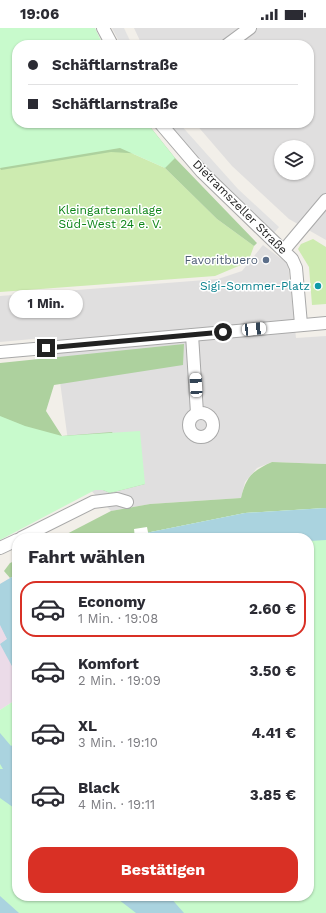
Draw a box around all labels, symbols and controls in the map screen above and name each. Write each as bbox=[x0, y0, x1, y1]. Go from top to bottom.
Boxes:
text: 19:06 bbox=[20, 5, 59, 23]
text: Schäftlarnstraße bbox=[52, 56, 178, 74]
text: Schäftlarnstraße bbox=[52, 95, 178, 113]
map controls bbox=[274, 140, 314, 180]
button: layers bbox=[274, 140, 314, 180]
street label: Dietramszeller Straße bbox=[190, 157, 290, 257]
park label: Kleingartenanlage Süd-West 24 e. V. bbox=[58, 203, 162, 231]
place label: Favoritbuero bbox=[184, 253, 258, 267]
marker: Favoritbuero bbox=[261, 255, 271, 265]
place label: Sigi-Sommer-Platz bbox=[200, 279, 310, 293]
marker: Sigi-Sommer-Platz bbox=[313, 281, 323, 291]
callout: 1 Min. bbox=[9, 290, 83, 318]
text: 1 Min. bbox=[28, 296, 64, 311]
car bbox=[241, 322, 267, 336]
route start bbox=[214, 323, 232, 341]
route end bbox=[37, 339, 55, 357]
car bbox=[189, 373, 203, 397]
text: Fahrt wählen bbox=[28, 546, 145, 567]
icon: car bbox=[30, 591, 66, 627]
text: Economy bbox=[78, 593, 145, 611]
text: 2.60 € bbox=[249, 600, 296, 618]
text: 1 Min. · 19:08 bbox=[78, 611, 158, 626]
icon: car bbox=[30, 653, 66, 689]
text: Komfort bbox=[78, 655, 139, 673]
text: 3.50 € bbox=[250, 662, 296, 680]
text: 2 Min. · 19:09 bbox=[78, 673, 161, 688]
icon: car bbox=[30, 715, 66, 751]
text: XL bbox=[78, 717, 97, 735]
text: 4.41 € bbox=[251, 724, 296, 742]
text: 3 Min. · 19:10 bbox=[78, 735, 158, 750]
icon: car bbox=[30, 777, 66, 813]
text: Black bbox=[78, 779, 120, 797]
text: 3.85 € bbox=[250, 786, 296, 804]
text: 4 Min. · 19:11 bbox=[78, 797, 155, 812]
button: Bestätigen bbox=[28, 847, 298, 893]

